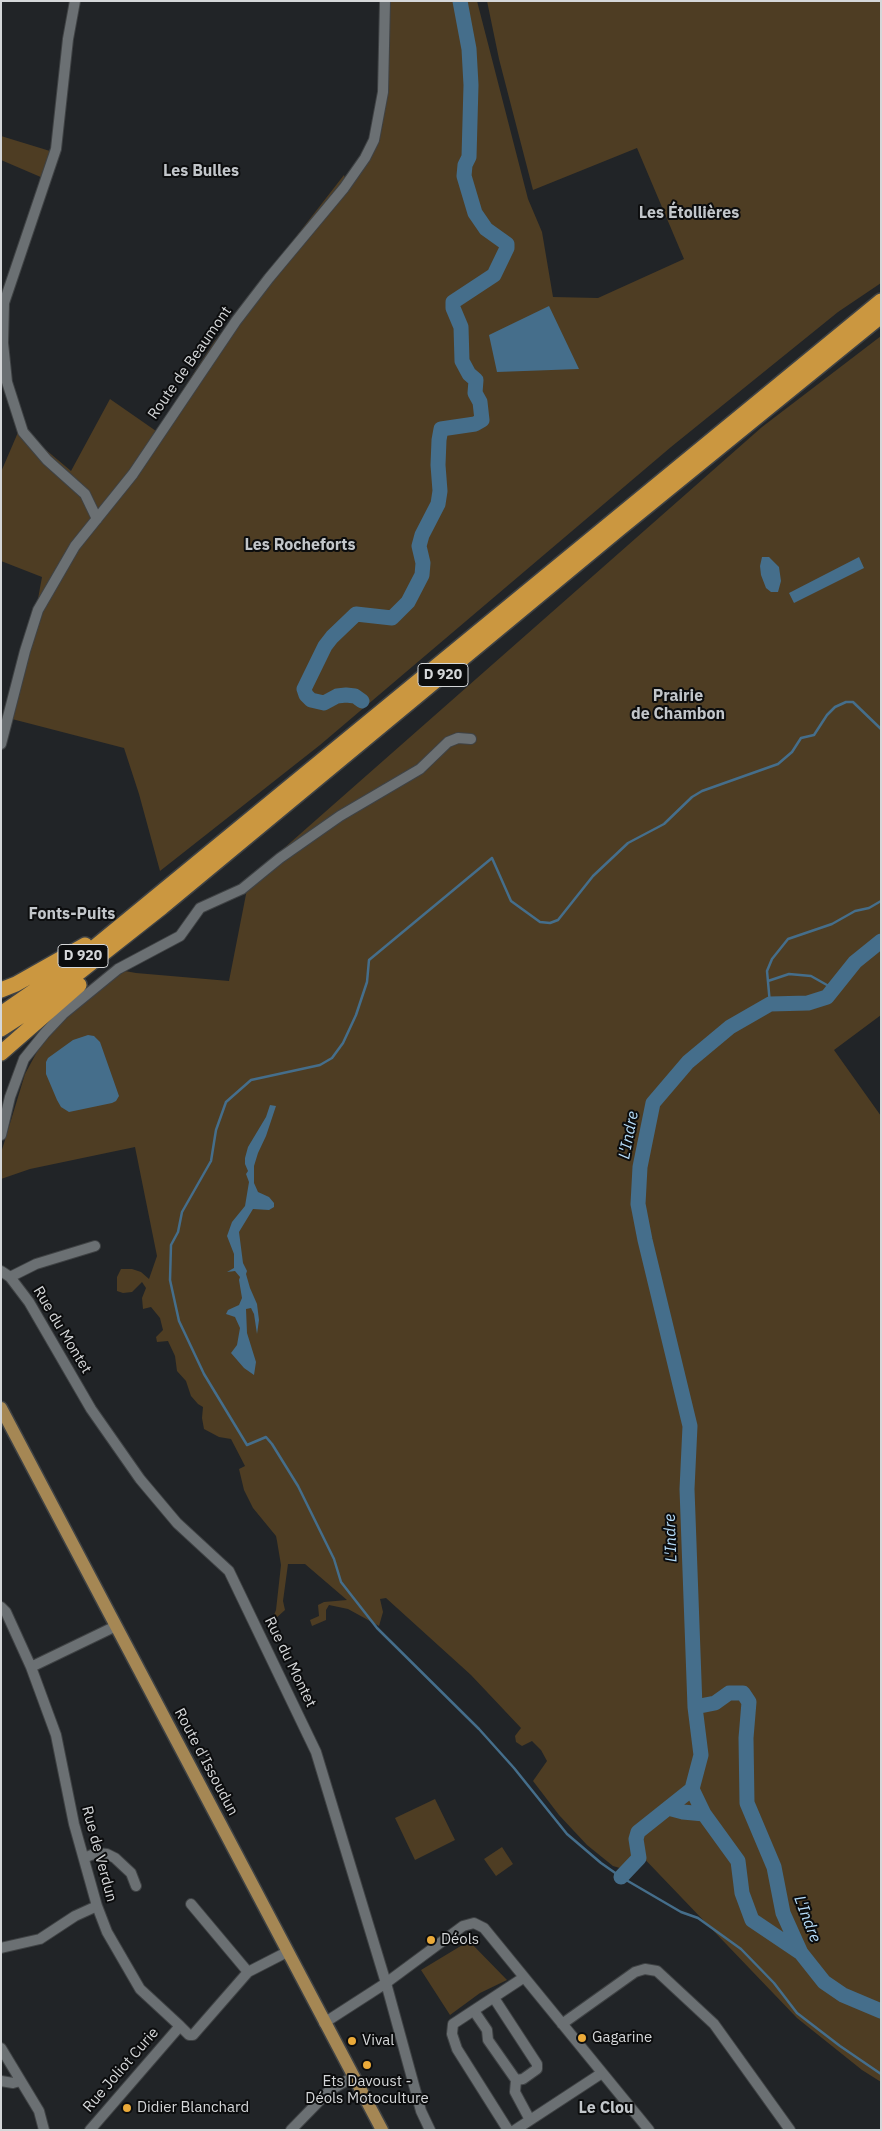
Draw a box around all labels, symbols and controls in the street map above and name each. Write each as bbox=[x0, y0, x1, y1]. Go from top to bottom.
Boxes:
district label: Les Bulles bbox=[163, 161, 239, 181]
district label: Les Étollières bbox=[639, 203, 739, 223]
street label: Route de Beaumont bbox=[144, 303, 236, 423]
district label: Les Rocheforts bbox=[245, 535, 355, 555]
road number: D 920 bbox=[418, 664, 468, 686]
district label: Prairie de Chambon bbox=[631, 686, 725, 724]
district label: Fonts-Puits bbox=[29, 904, 115, 924]
road number: D 920 bbox=[58, 944, 108, 968]
water label: L'Indre bbox=[615, 1109, 643, 1161]
street label: Rue du Montet bbox=[29, 1283, 95, 1377]
water label: L'Indre bbox=[661, 1513, 681, 1563]
street label: Rue du Montet bbox=[260, 1614, 320, 1710]
street label: Route d'Issoudun bbox=[170, 1705, 242, 1819]
street label: Rue de Verdun bbox=[78, 1804, 120, 1904]
water label: L'Indre bbox=[789, 1893, 825, 1945]
place label: Déols bbox=[441, 1931, 479, 1949]
marker: Déols bbox=[425, 1934, 437, 1946]
street label: Rue Joliot Curie bbox=[79, 2024, 163, 2116]
place label: Gagarine bbox=[592, 2029, 652, 2047]
place label: Vival bbox=[362, 2032, 394, 2050]
marker: Gagarine bbox=[576, 2032, 588, 2044]
marker: Vival bbox=[346, 2035, 358, 2047]
marker: Ets Davoust - Déols Motoculture bbox=[361, 2059, 373, 2071]
place label: Ets Davoust - Déols Motoculture bbox=[305, 2073, 429, 2108]
district label: Le Clou bbox=[579, 2098, 633, 2118]
place label: Didier Blanchard bbox=[137, 2099, 249, 2117]
marker: Didier Blanchard bbox=[121, 2102, 133, 2114]

